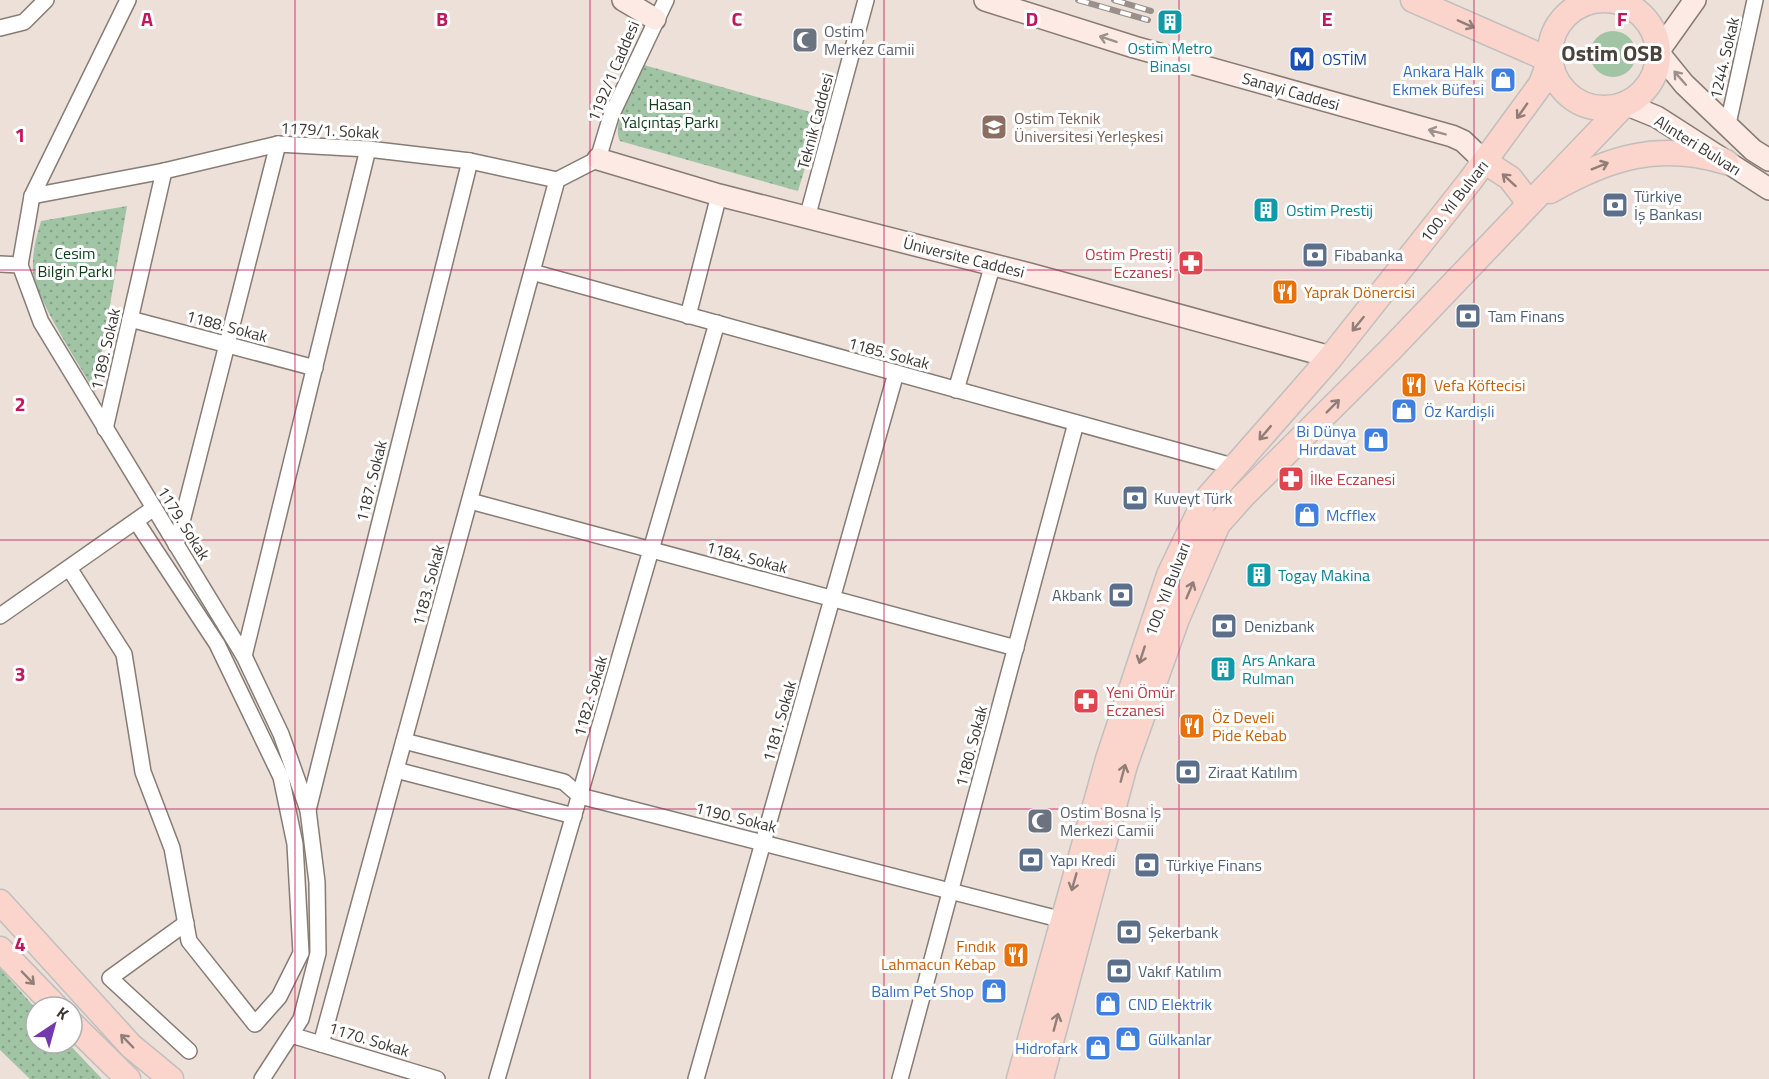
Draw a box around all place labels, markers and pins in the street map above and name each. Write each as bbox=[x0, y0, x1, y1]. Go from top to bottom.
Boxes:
building icon: Ostim Metro Binası bbox=[1155, 7, 1185, 37]
place label: Ostim Merkez Camii bbox=[824, 19, 914, 61]
mosque icon: Ostim Merkez Camii bbox=[790, 25, 820, 55]
place label: Ostim Metro Binası bbox=[1128, 36, 1212, 78]
metro station icon: OSTİM bbox=[1287, 44, 1317, 74]
place label: OSTİM bbox=[1322, 47, 1367, 71]
place label: Ankara Halk Ekmek Büfesi bbox=[1392, 59, 1484, 101]
shop icon: Ankara Halk Ekmek Büfesi bbox=[1488, 65, 1518, 95]
place label: Ostim Teknik Üniversitesi Yerleşkesi bbox=[1014, 106, 1163, 148]
school or university icon: Ostim Teknik Üniversitesi Yerleşkesi bbox=[979, 112, 1009, 142]
place label: Türkiye İş Bankası bbox=[1634, 184, 1702, 226]
bank icon: Türkiye İş Bankası bbox=[1600, 190, 1630, 220]
building icon: Ostim Prestij bbox=[1251, 195, 1281, 225]
place label: Ostim Prestij bbox=[1286, 198, 1373, 222]
bank icon: Fibabanka bbox=[1300, 240, 1330, 270]
place label: Ostim Prestij Eczanesi bbox=[1085, 242, 1172, 284]
place label: Fibabanka bbox=[1334, 243, 1403, 267]
pharmacy icon: Ostim Prestij Eczanesi bbox=[1176, 248, 1206, 278]
restaurant icon: Yaprak Dönercisi bbox=[1270, 277, 1300, 307]
place label: Yaprak Dönercisi bbox=[1304, 280, 1415, 304]
bank icon: Tam Finans bbox=[1453, 301, 1483, 331]
place label: Tam Finans bbox=[1488, 304, 1564, 328]
restaurant icon: Vefa Köftecisi bbox=[1399, 370, 1429, 400]
place label: Vefa Köftecisi bbox=[1434, 373, 1525, 397]
shop icon: Öz Kardişli bbox=[1389, 396, 1419, 426]
place label: Öz Kardişli bbox=[1424, 399, 1494, 423]
place label: Bi Dünya Hırdavat bbox=[1296, 419, 1356, 461]
shop icon: Bi Dünya Hırdavat bbox=[1361, 425, 1391, 455]
pharmacy icon: İlke Eczanesi bbox=[1276, 464, 1306, 494]
place label: İlke Eczanesi bbox=[1310, 467, 1395, 491]
bank icon: Kuveyt Türk bbox=[1120, 483, 1150, 513]
place label: Kuveyt Türk bbox=[1154, 486, 1233, 510]
shop icon: Mcfflex bbox=[1292, 500, 1322, 530]
place label: Mcfflex bbox=[1326, 503, 1376, 527]
building icon: Togay Makina bbox=[1244, 560, 1274, 590]
place label: Togay Makina bbox=[1278, 563, 1370, 587]
bank icon: Akbank bbox=[1106, 580, 1136, 610]
place label: Akbank bbox=[1052, 583, 1102, 607]
bank icon: Denizbank bbox=[1209, 611, 1239, 641]
place label: Denizbank bbox=[1244, 614, 1315, 638]
place label: Ars Ankara Rulman bbox=[1242, 648, 1315, 690]
building icon: Ars Ankara Rulman bbox=[1208, 654, 1238, 684]
place label: Yeni Ömür Eczanesi bbox=[1106, 680, 1176, 722]
pharmacy icon: Yeni Ömür Eczanesi bbox=[1071, 686, 1101, 716]
place label: Öz Develi Pide Kebab bbox=[1212, 705, 1287, 747]
restaurant icon: Öz Develi Pide Kebab bbox=[1177, 711, 1207, 741]
bank icon: Ziraat Katılım bbox=[1173, 757, 1203, 787]
place label: Ziraat Katılım bbox=[1208, 760, 1298, 784]
place label: Ostim Bosna İş Merkezi Camii bbox=[1060, 800, 1161, 842]
mosque icon: Ostim Bosna İş Merkezi Camii bbox=[1025, 806, 1055, 836]
bank icon: Yapı Kredi bbox=[1016, 845, 1046, 875]
place label: Yapı Kredi bbox=[1050, 848, 1116, 872]
bank icon: Türkiye Finans bbox=[1132, 850, 1162, 880]
place label: Türkiye Finans bbox=[1166, 853, 1262, 877]
bank icon: Şekerbank bbox=[1114, 917, 1144, 947]
place label: Şekerbank bbox=[1148, 920, 1219, 944]
place label: Fındık Lahmacun Kebap bbox=[881, 934, 996, 976]
restaurant icon: Fındık Lahmacun Kebap bbox=[1001, 940, 1031, 970]
bank icon: Vakıf Katılım bbox=[1104, 956, 1134, 986]
place label: Vakıf Katılım bbox=[1138, 959, 1222, 983]
shop icon: Balım Pet Shop bbox=[979, 976, 1009, 1006]
place label: Balım Pet Shop bbox=[871, 979, 974, 1003]
shop icon: CND Elektrik bbox=[1093, 989, 1123, 1019]
place label: CND Elektrik bbox=[1128, 992, 1212, 1016]
shop icon: Gülkanlar bbox=[1113, 1024, 1143, 1054]
place label: Gülkanlar bbox=[1148, 1027, 1212, 1051]
shop icon: Hidrofark bbox=[1083, 1033, 1113, 1063]
place label: Hidrofark bbox=[1015, 1036, 1078, 1060]

